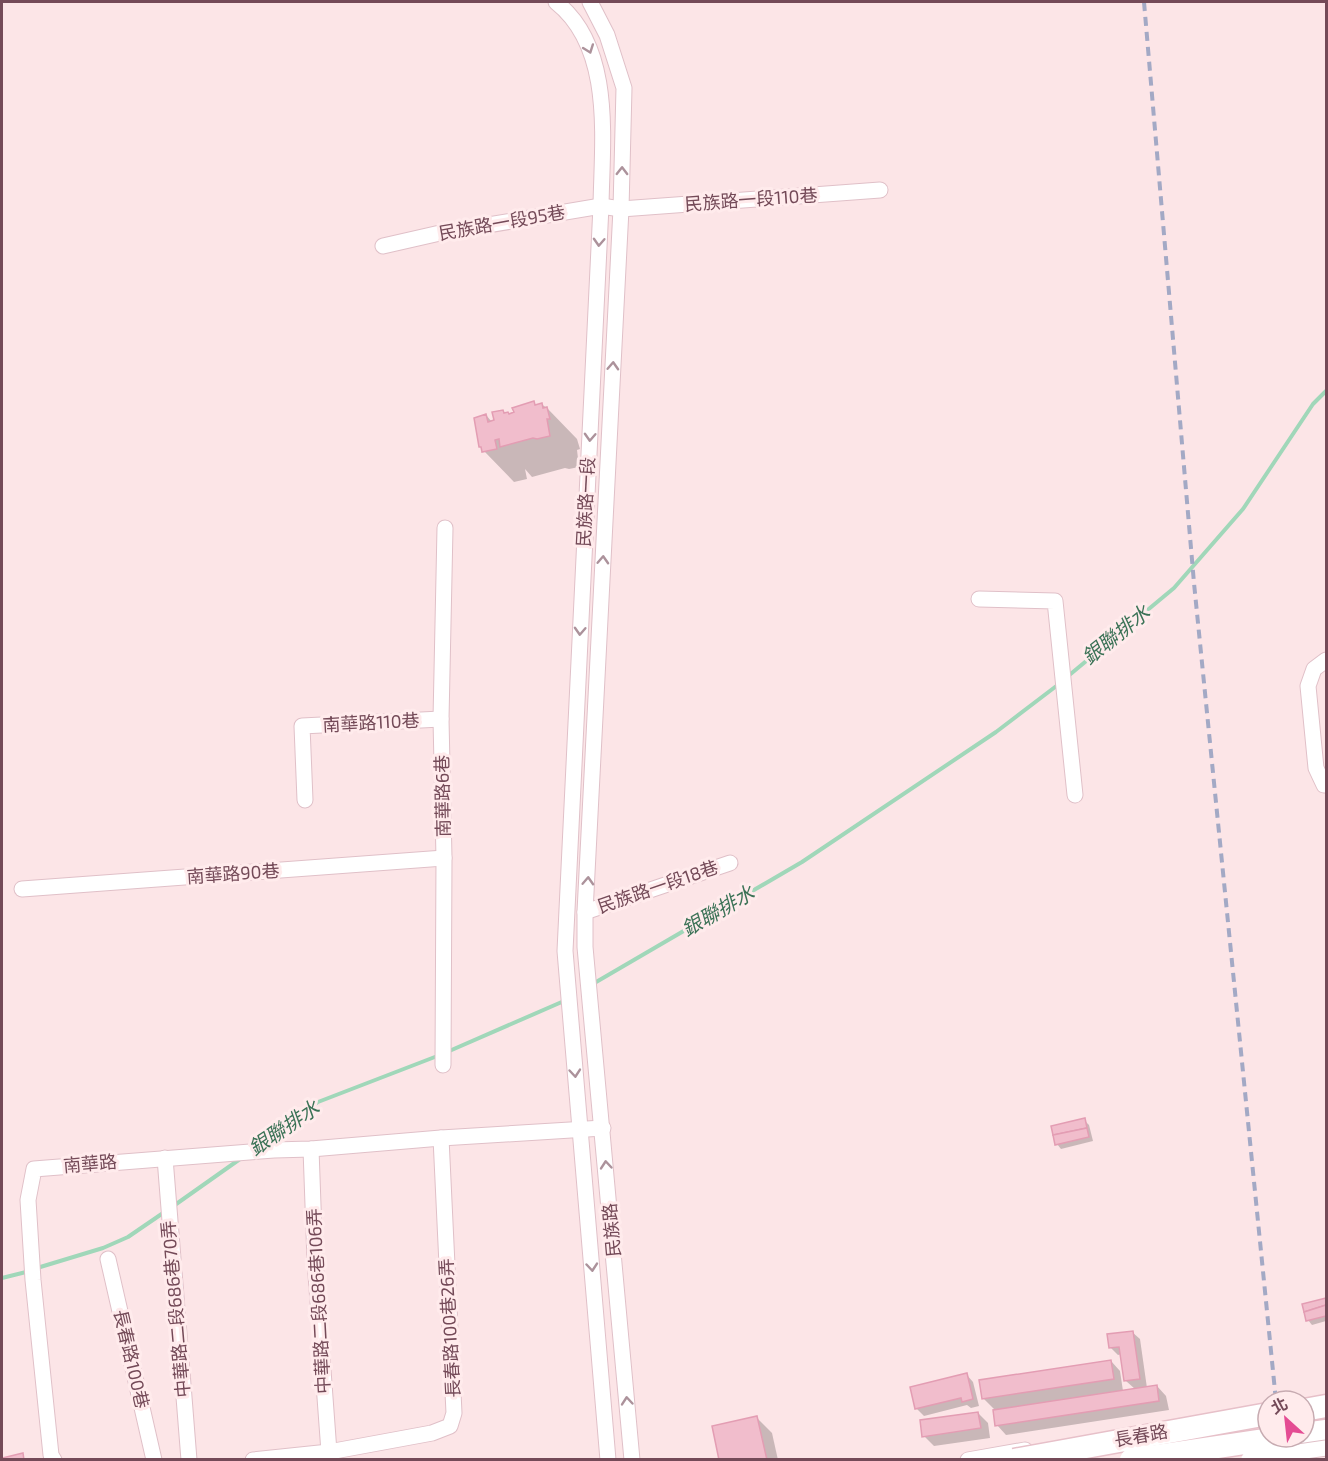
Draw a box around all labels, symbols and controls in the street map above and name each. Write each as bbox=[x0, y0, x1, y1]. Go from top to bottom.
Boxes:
one-way arrow bbox=[582, 43, 595, 53]
one-way arrow bbox=[616, 166, 628, 175]
street label: 民族路一段110巷 bbox=[684, 183, 818, 215]
street label: 民族路一段95巷 bbox=[437, 200, 567, 244]
one-way arrow bbox=[593, 237, 606, 246]
one-way arrow bbox=[607, 361, 620, 370]
one-way arrow bbox=[583, 432, 596, 441]
street label: 民族路一段 bbox=[572, 456, 598, 547]
one-way arrow bbox=[597, 556, 610, 565]
water label: 銀聯排水 bbox=[1077, 599, 1155, 669]
one-way arrow bbox=[574, 627, 587, 636]
street label: 南華路110巷 bbox=[322, 708, 420, 736]
street label: 南華路6巷 bbox=[430, 755, 454, 837]
street label: 民族路一段18巷 bbox=[594, 855, 721, 917]
street label: 南華路90巷 bbox=[186, 859, 280, 887]
one-way arrow bbox=[581, 877, 594, 886]
water label: 銀聯排水 bbox=[677, 879, 759, 941]
one-way arrow bbox=[568, 1069, 581, 1078]
water label: 銀聯排水 bbox=[244, 1094, 324, 1159]
street label: 南華路 bbox=[62, 1150, 118, 1176]
one-way arrow bbox=[600, 1161, 613, 1170]
street label: 民族路 bbox=[598, 1202, 624, 1258]
street label: 中華路二段686巷106弄 bbox=[302, 1208, 334, 1394]
street label: 中華路二段686巷70弄 bbox=[156, 1220, 194, 1399]
street label: 長春路100巷26弄 bbox=[434, 1258, 464, 1398]
one-way arrow bbox=[585, 1263, 598, 1272]
street label: 長春路100巷 bbox=[110, 1307, 154, 1410]
north arrow bbox=[1256, 1389, 1316, 1449]
text: 北 bbox=[1268, 1393, 1290, 1417]
one-way arrow bbox=[621, 1397, 634, 1406]
street label: 長春路 bbox=[1112, 1419, 1169, 1451]

